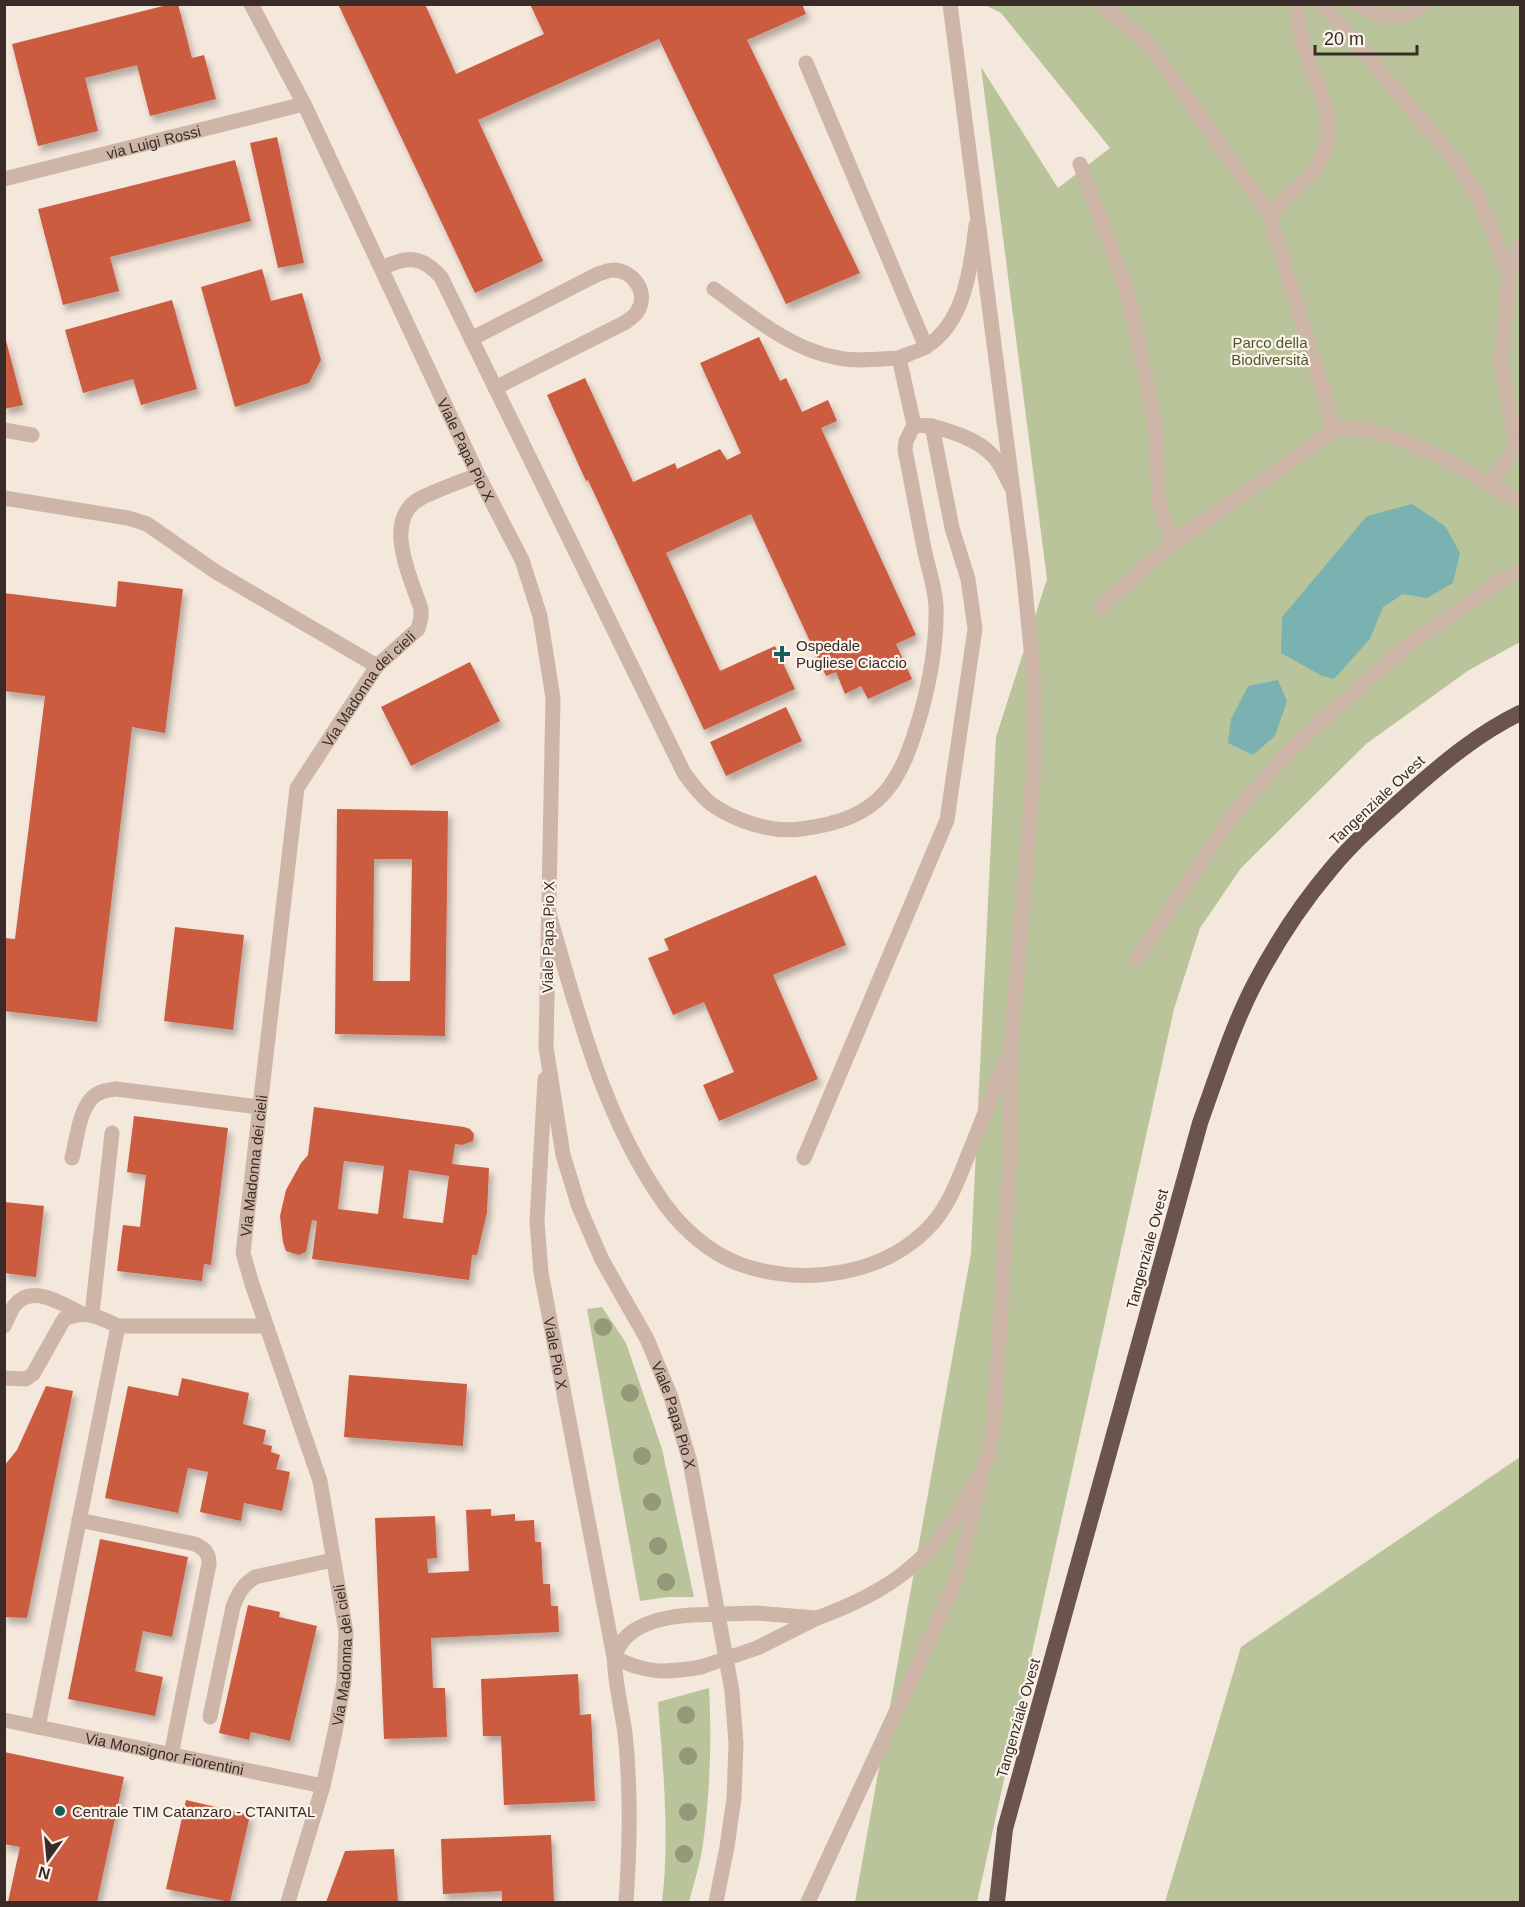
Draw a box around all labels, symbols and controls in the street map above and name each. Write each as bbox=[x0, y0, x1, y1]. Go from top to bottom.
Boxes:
scale bar bbox=[1315, 18, 1417, 56]
text: 20 m bbox=[1324, 29, 1364, 49]
street label: via Luigi Rossi bbox=[104, 122, 202, 162]
park label: Parco della Biodiversità bbox=[1231, 334, 1309, 368]
street label: Viale Papa Pio X bbox=[435, 395, 499, 504]
street label: Via Madonna dei cieli bbox=[318, 628, 418, 750]
place label: Ospedale Pugliese Ciaccio bbox=[796, 637, 907, 671]
marker: Ospedale Pugliese Ciaccio bbox=[773, 645, 791, 663]
street label: Tangenziale Ovest bbox=[1326, 751, 1429, 848]
street label: Viale Papa Pio X bbox=[539, 881, 557, 993]
street label: Via Madonna dei cieli bbox=[236, 1094, 270, 1238]
street label: Tangenziale Ovest bbox=[1123, 1186, 1171, 1311]
street label: Viale Pio X bbox=[541, 1316, 571, 1391]
street label: Viale Papa Pio X bbox=[649, 1359, 700, 1470]
street label: Via Madonna dei cieli bbox=[328, 1583, 355, 1727]
street label: Tangenziale Ovest bbox=[993, 1656, 1043, 1780]
street label: Via Monsignor Fiorentini bbox=[84, 1729, 245, 1778]
place label: Centrale TIM Catanzaro - CTANITAL bbox=[72, 1803, 315, 1820]
marker: Centrale TIM Catanzaro - CTANITAL bbox=[53, 1804, 67, 1818]
north arrow bbox=[18, 1829, 78, 1889]
text: N bbox=[36, 1863, 52, 1883]

